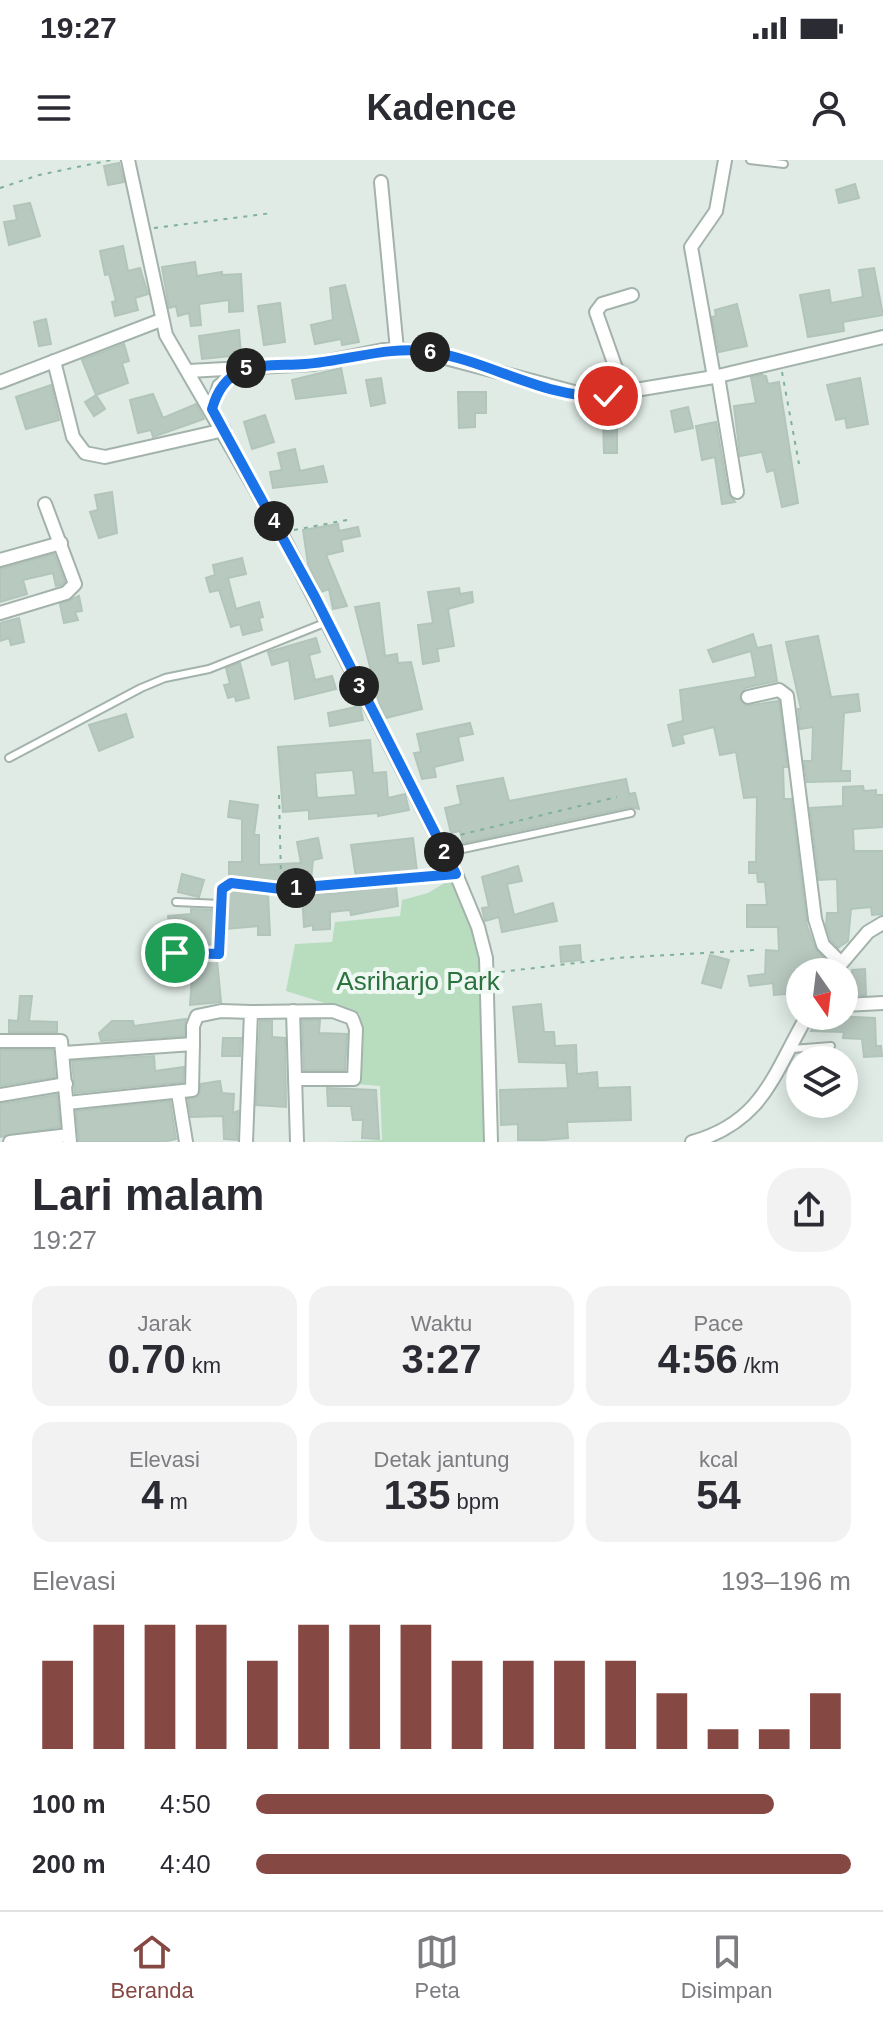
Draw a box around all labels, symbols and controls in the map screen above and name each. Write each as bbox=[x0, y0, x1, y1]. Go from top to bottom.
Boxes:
text: 19:27 bbox=[40, 11, 117, 44]
icon: menu bbox=[32, 86, 76, 130]
icon: person bbox=[807, 86, 851, 130]
text: Kadence bbox=[366, 87, 517, 128]
pin: 6 bbox=[410, 332, 450, 372]
text: 6 bbox=[424, 339, 436, 364]
pin: 5 bbox=[226, 348, 266, 388]
text: 5 bbox=[240, 355, 252, 380]
pin bbox=[574, 362, 642, 430]
icon: check bbox=[586, 374, 630, 418]
pin: 4 bbox=[254, 501, 294, 541]
text: 4 bbox=[268, 508, 280, 533]
pin: 3 bbox=[339, 666, 379, 706]
text: 3 bbox=[353, 673, 365, 698]
pin: 2 bbox=[424, 832, 464, 872]
text: 2 bbox=[438, 839, 450, 864]
pin: 1 bbox=[276, 868, 316, 908]
text: 1 bbox=[290, 875, 302, 900]
pin bbox=[141, 919, 209, 987]
icon: arrive bbox=[153, 931, 197, 975]
north arrow bbox=[786, 958, 858, 1030]
map controls bbox=[786, 958, 858, 1118]
park label: Asriharjo Park bbox=[336, 966, 501, 996]
button: layers bbox=[786, 1046, 858, 1118]
button: share bbox=[767, 1168, 851, 1252]
text: Lari malam bbox=[32, 1170, 264, 1219]
text: 19:27 bbox=[32, 1225, 97, 1255]
text: Jarak bbox=[138, 1311, 191, 1336]
text: Waktu bbox=[411, 1311, 472, 1336]
text: Pace bbox=[693, 1311, 744, 1336]
text: 0.70 bbox=[108, 1337, 186, 1381]
text: 3:27 bbox=[401, 1337, 482, 1381]
text: 4:56 bbox=[658, 1337, 738, 1381]
text: km bbox=[186, 1353, 221, 1378]
text: /km bbox=[738, 1353, 779, 1378]
text: Elevasi bbox=[129, 1447, 200, 1472]
text: Detak jantung bbox=[374, 1447, 509, 1472]
text: kcal bbox=[699, 1447, 738, 1472]
text: 4 bbox=[141, 1473, 163, 1517]
text: 135 bbox=[384, 1473, 450, 1517]
text: 54 bbox=[696, 1473, 741, 1517]
text: m bbox=[163, 1489, 188, 1514]
text: bpm bbox=[450, 1489, 499, 1514]
text: Elevasi bbox=[32, 1566, 116, 1596]
text: 193–196 m bbox=[721, 1566, 851, 1596]
text: 100 m bbox=[32, 1789, 106, 1819]
text: 4:50 bbox=[160, 1789, 211, 1819]
text: 200 m bbox=[32, 1849, 106, 1879]
text: 4:40 bbox=[160, 1849, 211, 1879]
tab: Beranda bbox=[110, 1930, 194, 2004]
tab: Peta bbox=[415, 1930, 460, 2004]
tab: Disimpan bbox=[681, 1930, 773, 2004]

